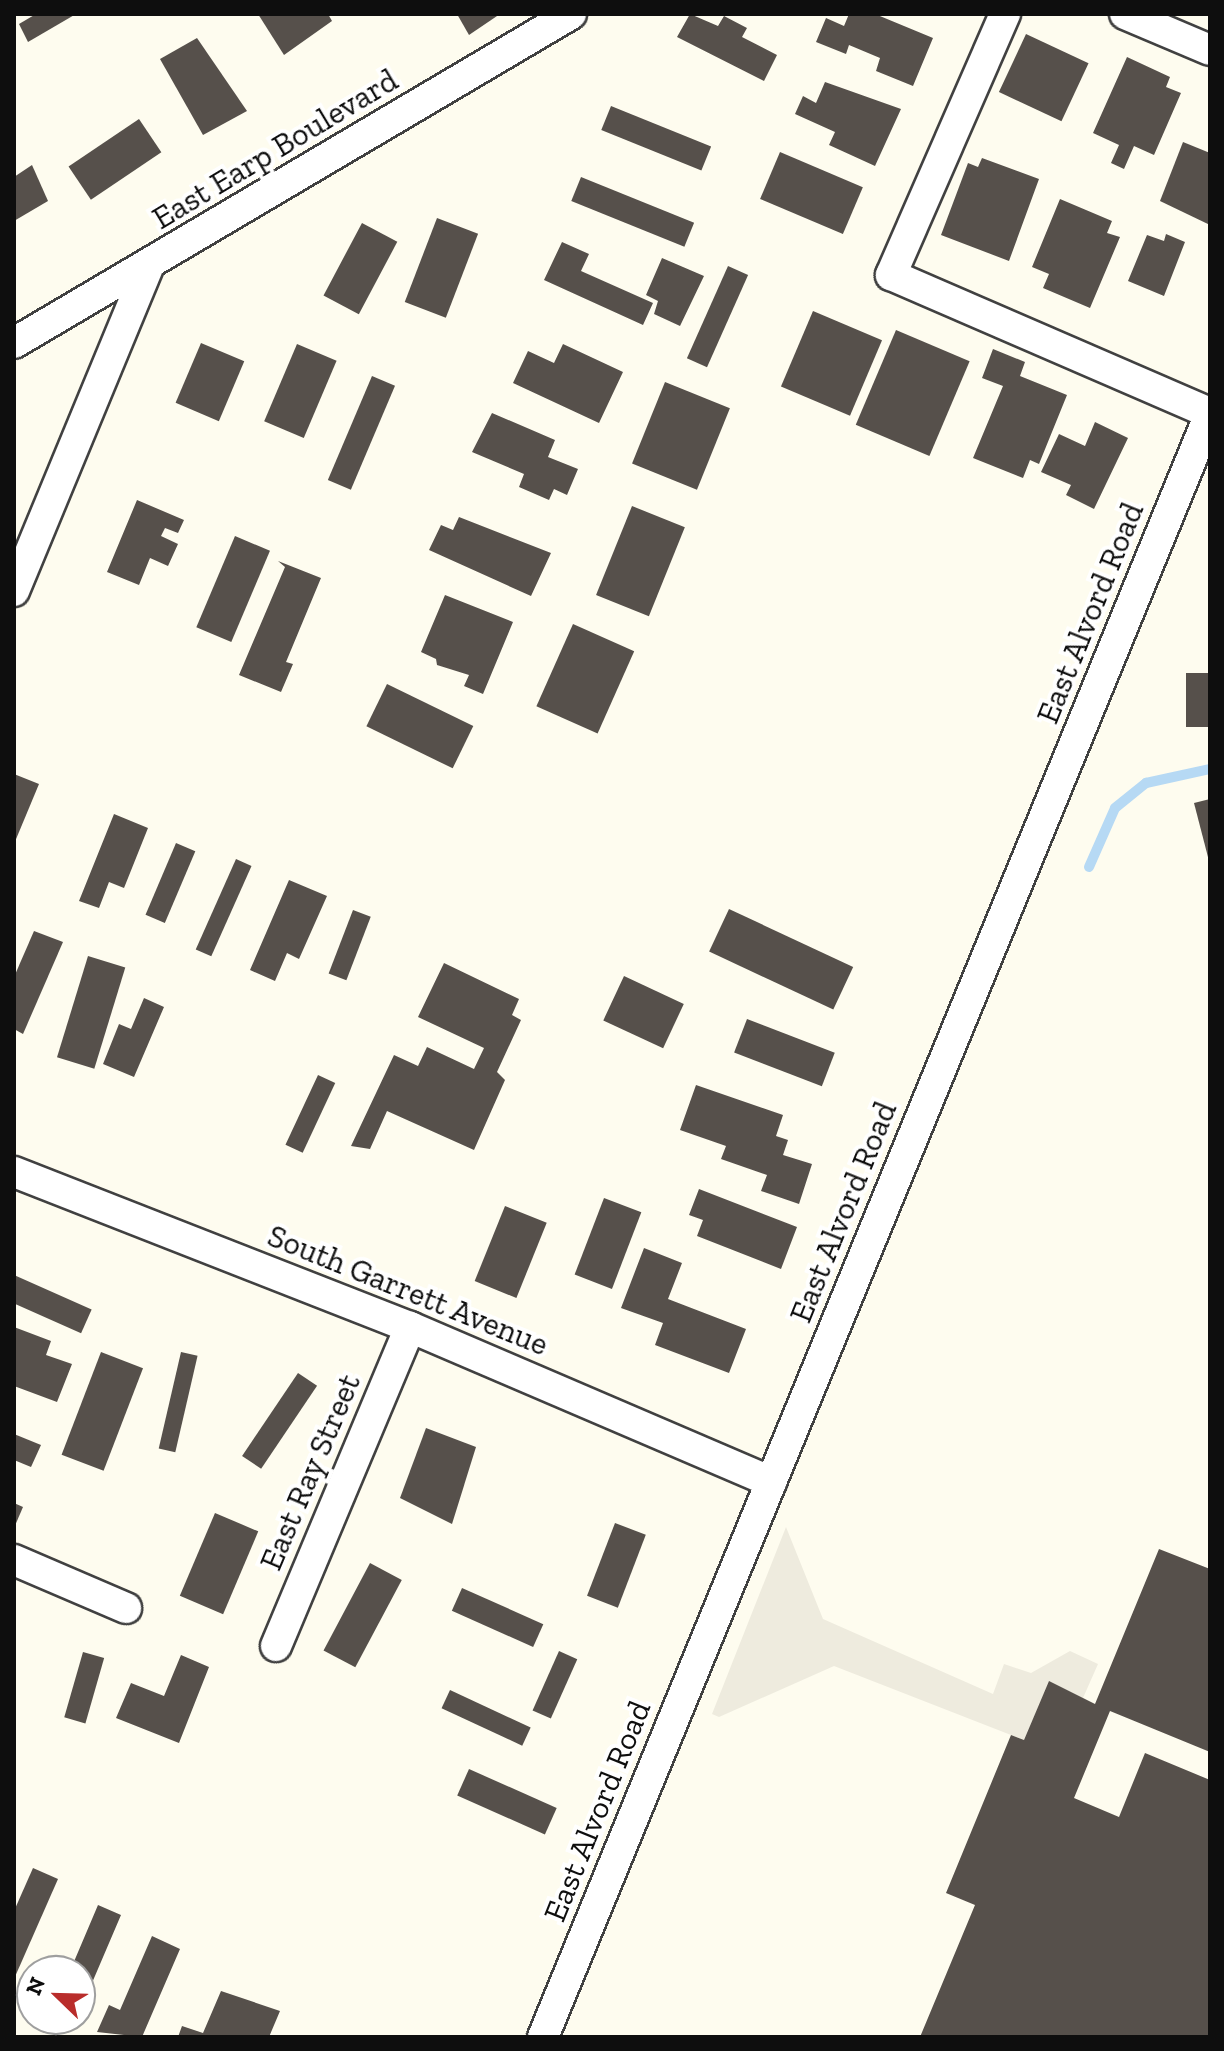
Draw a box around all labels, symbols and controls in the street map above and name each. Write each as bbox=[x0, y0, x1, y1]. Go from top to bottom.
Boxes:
street label: East Earp Boulevard bbox=[145, 61, 405, 237]
street label: East Alvord Road bbox=[1028, 497, 1152, 729]
street label: East Alvord Road bbox=[781, 1096, 905, 1328]
street label: South Garrett Avenue bbox=[262, 1216, 554, 1364]
street label: East Ray Street bbox=[251, 1368, 369, 1576]
street label: East Alvord Road bbox=[535, 1695, 659, 1927]
north arrow bbox=[16, 1955, 96, 2035]
text: N bbox=[20, 1973, 51, 1999]

